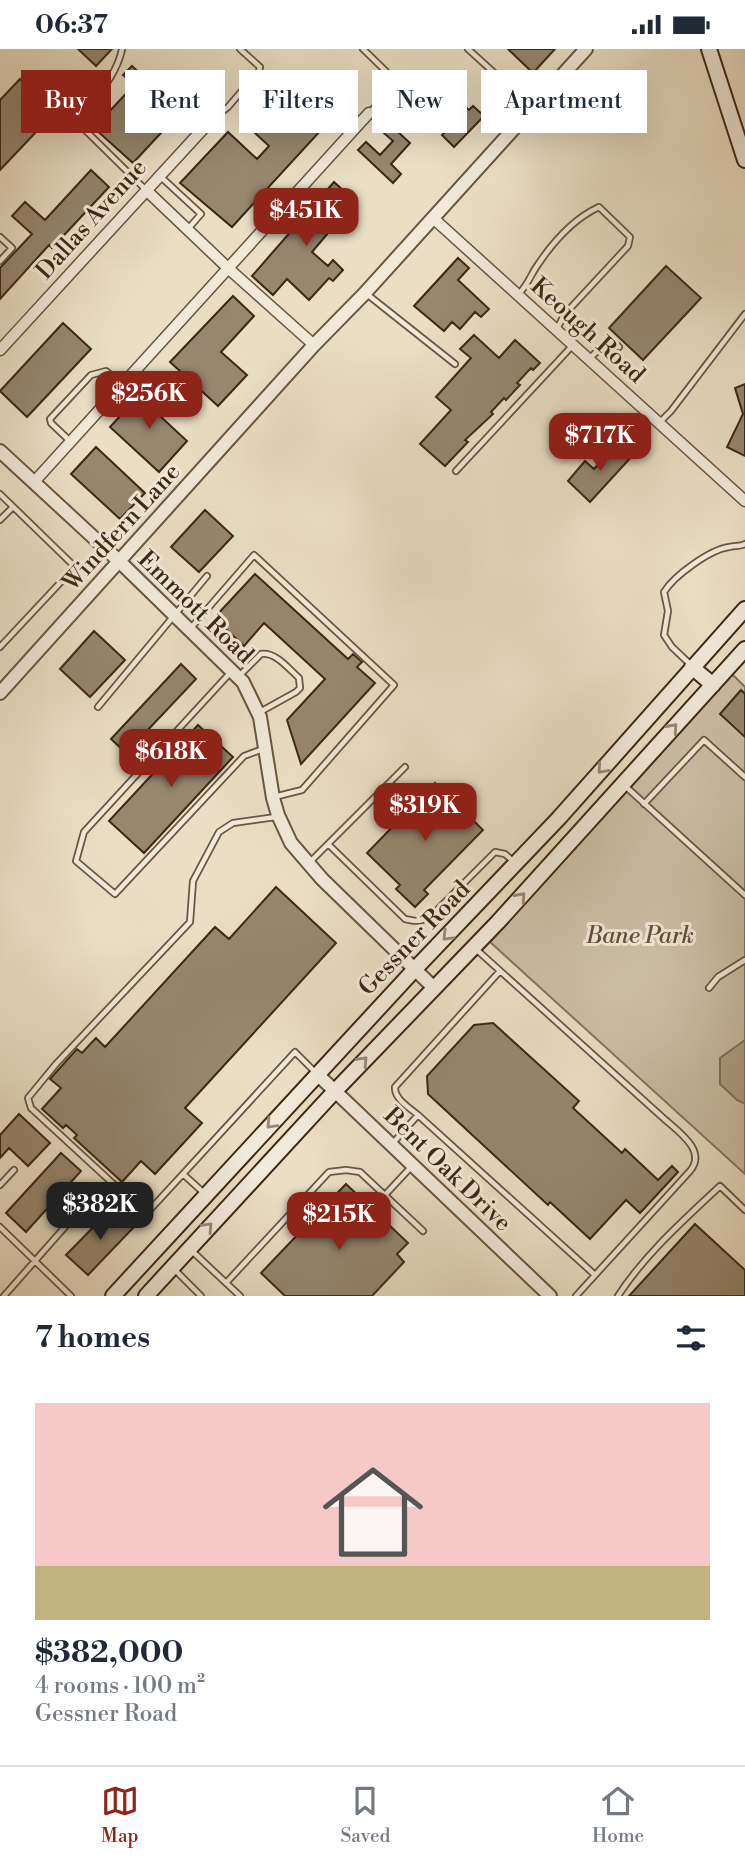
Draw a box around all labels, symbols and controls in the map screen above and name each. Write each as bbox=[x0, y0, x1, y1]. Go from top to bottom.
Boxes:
text: 06:37 bbox=[35, 9, 108, 41]
chip: Buy bbox=[21, 70, 111, 133]
chip: Rent bbox=[125, 70, 225, 133]
chip: Filters bbox=[239, 70, 358, 133]
chip: New bbox=[372, 70, 467, 133]
chip: Apartment bbox=[481, 70, 647, 133]
street label: Dallas Avenue bbox=[30, 153, 154, 286]
pin: $451K bbox=[257, 189, 355, 248]
text: $451K bbox=[269, 197, 343, 225]
street label: Keough Road bbox=[524, 271, 651, 390]
pin: $256K bbox=[100, 371, 198, 431]
text: $256K bbox=[111, 380, 187, 408]
pin: $717K bbox=[551, 413, 649, 473]
text: $717K bbox=[565, 422, 635, 450]
street label: Windfern Lane bbox=[56, 458, 187, 598]
street label: Emmott Road bbox=[131, 545, 260, 671]
one-way arrow bbox=[665, 723, 678, 736]
pin: $618K bbox=[122, 729, 220, 789]
text: $618K bbox=[135, 738, 207, 766]
one-way arrow bbox=[598, 761, 610, 774]
pin: $319K bbox=[376, 783, 474, 843]
text: $319K bbox=[390, 792, 460, 820]
street label: Gessner Road bbox=[352, 875, 477, 1002]
one-way arrow bbox=[513, 892, 525, 905]
park label: Bane Park bbox=[585, 921, 694, 951]
one-way arrow bbox=[443, 928, 456, 941]
one-way arrow bbox=[355, 1056, 368, 1069]
street label: Bent Oak Drive bbox=[376, 1100, 518, 1238]
one-way arrow bbox=[267, 1116, 279, 1129]
pin: $382K bbox=[51, 1183, 149, 1242]
text: $382K bbox=[62, 1191, 138, 1219]
pin: $215K bbox=[290, 1193, 388, 1252]
text: $215K bbox=[303, 1201, 375, 1229]
one-way arrow bbox=[200, 1222, 213, 1235]
text: 7 homes bbox=[35, 1319, 150, 1357]
icon: filters bbox=[672, 1319, 710, 1357]
icon: home bbox=[310, 1449, 436, 1575]
text: $382,000 bbox=[35, 1634, 183, 1672]
text: 4 rooms · 100 m² bbox=[35, 1672, 205, 1700]
text: Gessner Road bbox=[35, 1700, 177, 1728]
tab: Map bbox=[101, 1782, 139, 1848]
tab: Saved bbox=[340, 1782, 390, 1848]
tab: Home bbox=[592, 1782, 644, 1848]

